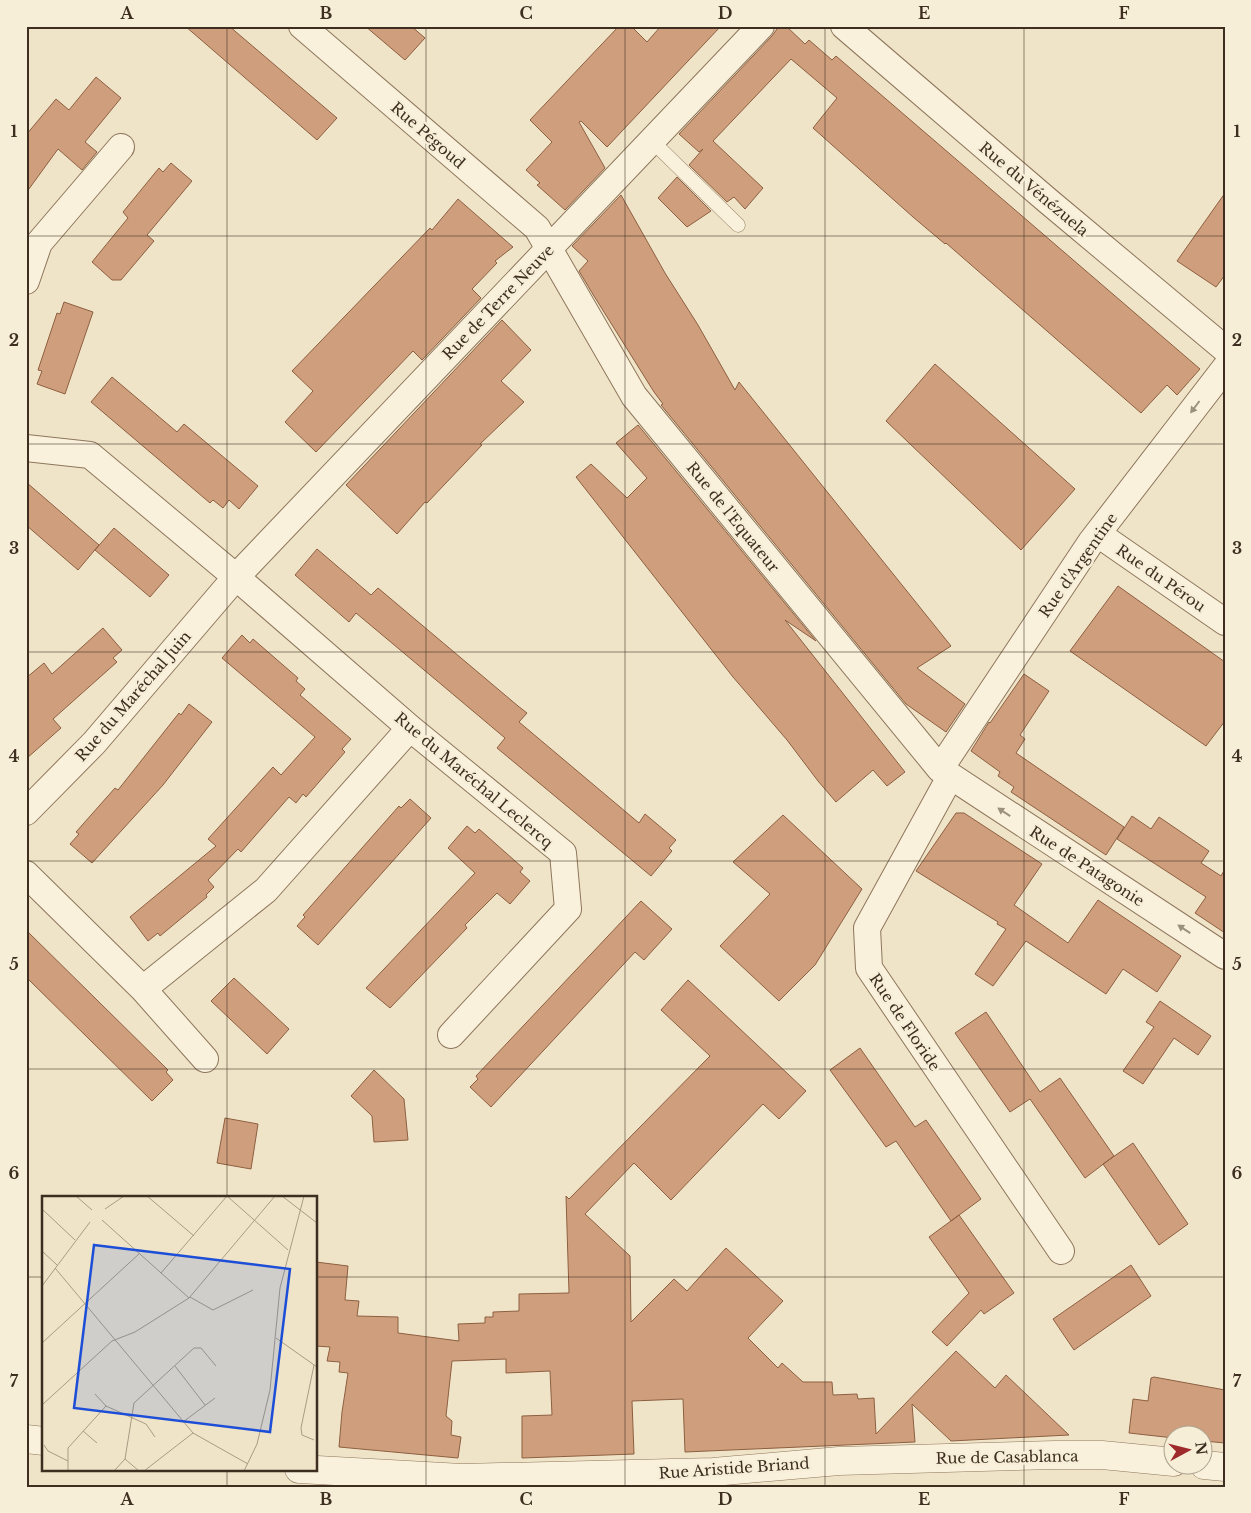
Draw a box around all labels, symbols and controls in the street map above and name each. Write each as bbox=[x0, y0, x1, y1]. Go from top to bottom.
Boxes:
text: A bbox=[120, 3, 135, 23]
text: B bbox=[320, 3, 333, 23]
text: C bbox=[519, 3, 533, 23]
text: D bbox=[718, 3, 732, 23]
text: E bbox=[918, 3, 930, 23]
text: F bbox=[1118, 3, 1130, 23]
street label: Rue Pégoud bbox=[387, 98, 469, 172]
text: 1 bbox=[11, 121, 18, 141]
text: 1 bbox=[1234, 121, 1241, 141]
street label: Rue du Vénézuela bbox=[975, 138, 1093, 241]
street label: Rue de Terre Neuve bbox=[438, 241, 558, 363]
text: 2 bbox=[9, 330, 19, 350]
text: 2 bbox=[1232, 330, 1242, 350]
one-way arrow bbox=[1190, 400, 1200, 414]
street label: Rue de l'Equateur bbox=[683, 458, 784, 577]
street label: Rue d'Argentine bbox=[1035, 509, 1121, 621]
text: 3 bbox=[9, 538, 19, 558]
text: 3 bbox=[1232, 538, 1242, 558]
street label: Rue du Pérou bbox=[1113, 540, 1209, 616]
street label: Rue du Maréchal Juin bbox=[71, 627, 195, 765]
street label: Rue du Maréchal Leclercq bbox=[391, 708, 557, 852]
text: 4 bbox=[9, 746, 19, 766]
text: 4 bbox=[1232, 746, 1242, 766]
one-way arrow bbox=[997, 807, 1010, 817]
street label: Rue de Patagonie bbox=[1026, 822, 1148, 910]
one-way arrow bbox=[1177, 924, 1191, 934]
text: 5 bbox=[9, 954, 19, 974]
text: 5 bbox=[1232, 954, 1242, 974]
street label: Rue de Floride bbox=[865, 970, 945, 1074]
text: 6 bbox=[9, 1163, 20, 1183]
text: 6 bbox=[1232, 1163, 1243, 1183]
inset map bbox=[42, 1196, 318, 1470]
text: 7 bbox=[10, 1371, 19, 1391]
text: 7 bbox=[1233, 1371, 1242, 1391]
north arrow bbox=[1164, 1426, 1214, 1476]
text: N bbox=[1191, 1441, 1211, 1456]
street label: Rue de Casablanca bbox=[935, 1446, 1079, 1468]
street label: Rue Aristide Briand bbox=[658, 1453, 810, 1483]
text: A bbox=[120, 1489, 135, 1509]
text: B bbox=[320, 1489, 333, 1509]
text: C bbox=[519, 1489, 533, 1509]
text: D bbox=[718, 1489, 732, 1509]
text: E bbox=[918, 1489, 930, 1509]
text: F bbox=[1118, 1489, 1130, 1509]

